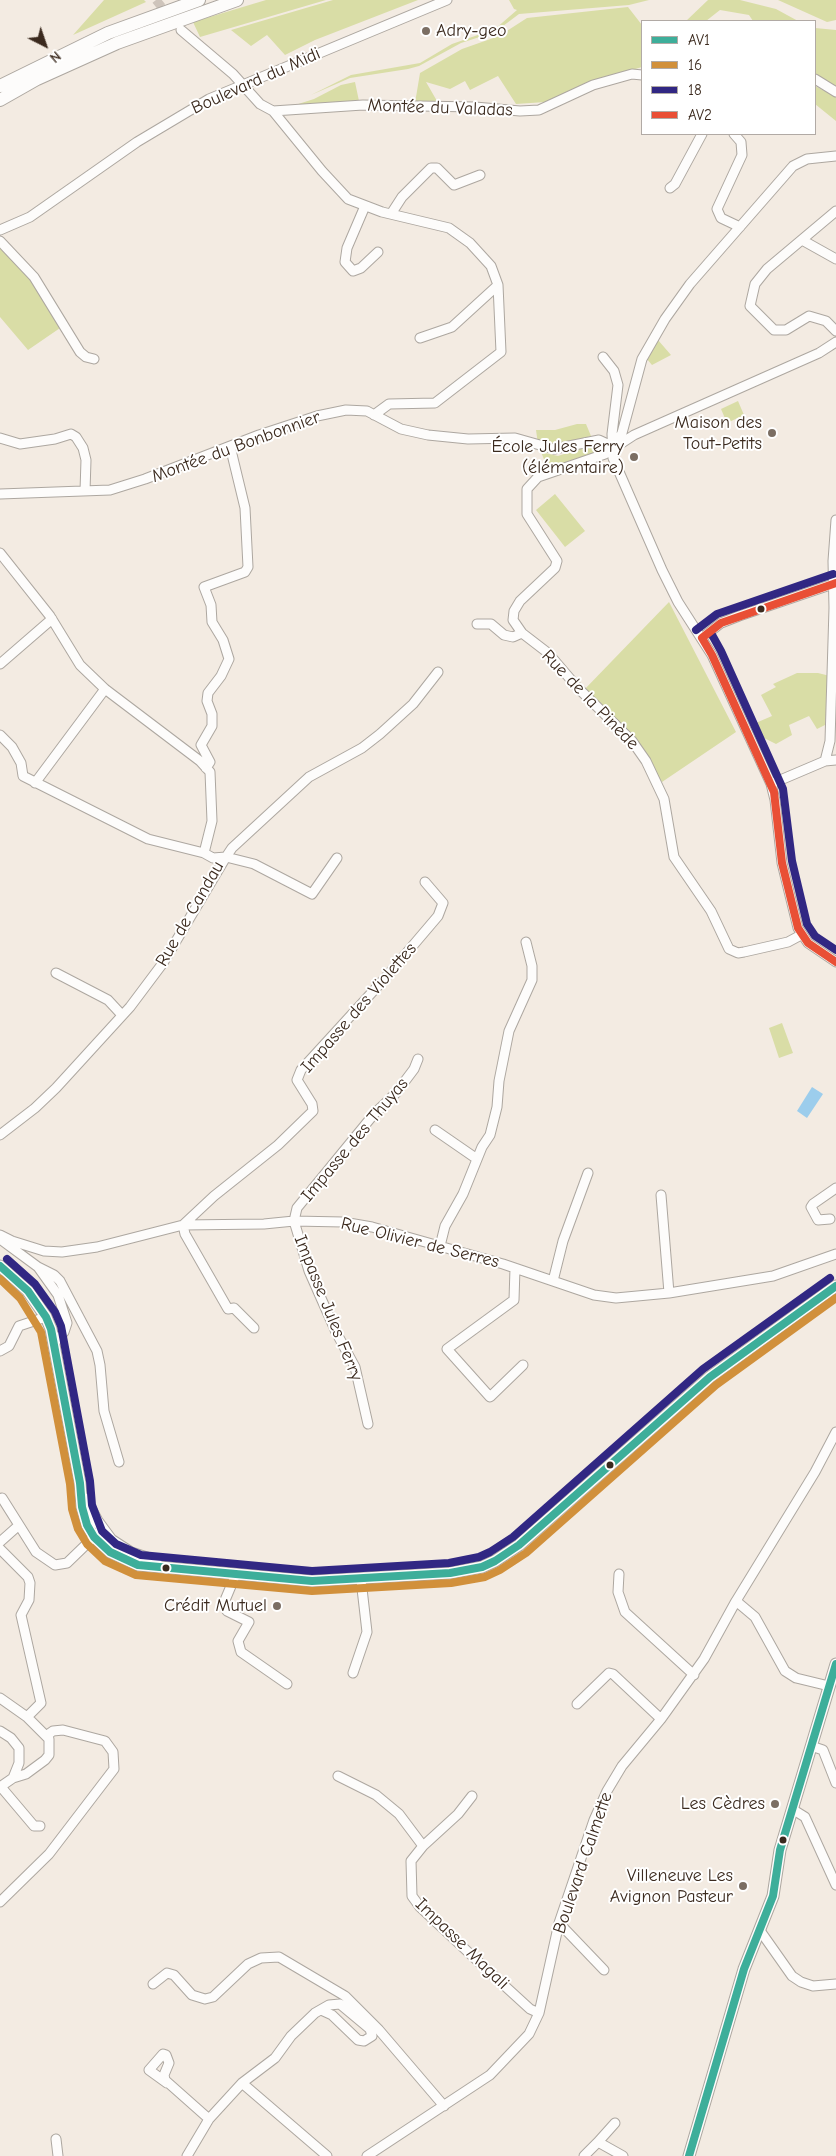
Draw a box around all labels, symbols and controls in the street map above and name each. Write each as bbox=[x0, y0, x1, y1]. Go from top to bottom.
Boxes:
north arrow bbox=[20, 20, 70, 70]
place label: Adry-geo bbox=[436, 20, 507, 42]
legend bbox=[641, 20, 816, 135]
marker: Adry-geo bbox=[420, 25, 432, 37]
text: AV1 bbox=[688, 31, 710, 49]
street label: Boulevard du Midi bbox=[188, 43, 324, 119]
text: N bbox=[46, 47, 64, 66]
text: 16 bbox=[688, 56, 702, 74]
text: 18 bbox=[688, 81, 702, 99]
street label: Montée du Valadas bbox=[367, 95, 513, 121]
text: AV2 bbox=[688, 106, 712, 124]
street label: Montée du Bonbonnier bbox=[149, 406, 323, 488]
place label: Maison des Tout-Petits bbox=[675, 412, 762, 454]
marker: Maison des Tout-Petits bbox=[766, 427, 778, 439]
place label: École Jules Ferry (élémentaire) bbox=[491, 436, 624, 478]
marker: École Jules Ferry (élémentaire) bbox=[628, 451, 640, 463]
unlabelled marker bbox=[756, 604, 766, 614]
street label: Rue de la Pinède bbox=[537, 646, 643, 754]
street label: Rue de Candau bbox=[151, 858, 229, 970]
street label: Impasse des Violettes bbox=[297, 939, 421, 1077]
street label: Impasse des Thuyas bbox=[297, 1073, 413, 1207]
street label: Rue Olivier de Serres bbox=[339, 1213, 501, 1273]
street label: Impasse Jules Ferry bbox=[289, 1232, 367, 1384]
unlabelled marker bbox=[605, 1460, 615, 1470]
unlabelled marker bbox=[161, 1563, 171, 1573]
place label: Crédit Mutuel bbox=[164, 1595, 267, 1617]
marker: Crédit Mutuel bbox=[271, 1600, 283, 1612]
street label: Boulevard Calmette bbox=[549, 1789, 617, 1937]
place label: Les Cèdres bbox=[681, 1793, 765, 1815]
marker: Les Cèdres bbox=[769, 1798, 781, 1810]
unlabelled marker bbox=[778, 1835, 788, 1845]
place label: Villeneuve Les Avignon Pasteur bbox=[610, 1865, 733, 1908]
marker: Villeneuve Les Avignon Pasteur bbox=[737, 1880, 749, 1892]
street label: Impasse Magali bbox=[411, 1894, 513, 1994]

